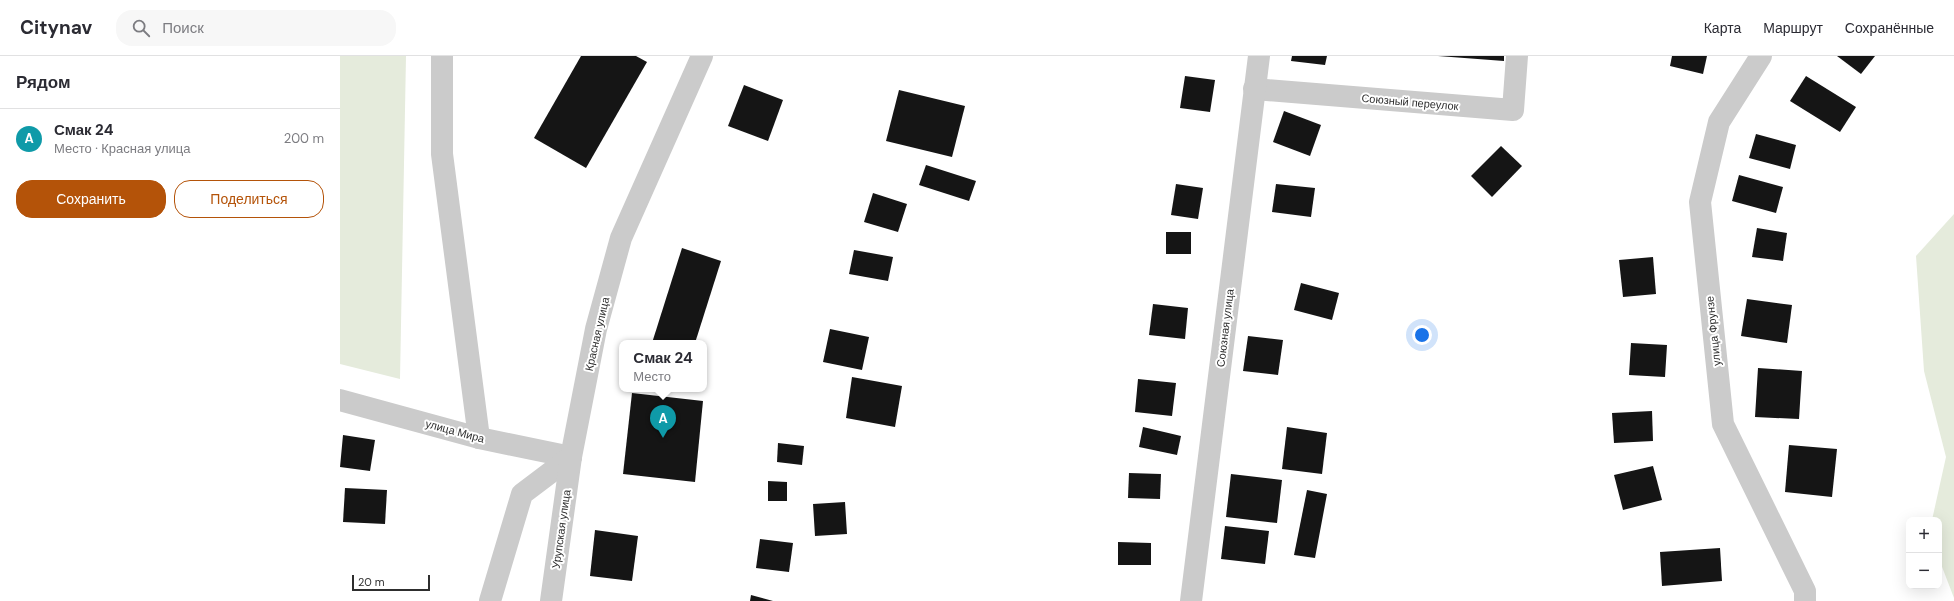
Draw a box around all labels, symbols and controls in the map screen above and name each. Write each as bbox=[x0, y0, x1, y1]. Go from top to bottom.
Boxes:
search box bbox=[116, 10, 396, 46]
text: Citynav bbox=[20, 15, 92, 40]
icon: search bbox=[130, 17, 152, 39]
text: Поиск bbox=[162, 18, 204, 38]
text: Карта bbox=[1704, 19, 1741, 37]
text: Маршрут bbox=[1763, 19, 1823, 37]
text: Сохранённые bbox=[1845, 19, 1934, 37]
text: Рядом bbox=[16, 71, 71, 93]
street label: Союзный переулок bbox=[1361, 91, 1459, 113]
text: Смак 24 bbox=[54, 120, 113, 140]
text: A bbox=[24, 130, 34, 147]
text: 200 m bbox=[284, 130, 324, 147]
text: Место · Красная улица bbox=[54, 140, 190, 157]
button: Сохранить bbox=[16, 180, 166, 218]
button: Поделиться bbox=[174, 180, 324, 218]
street label: Союзная улица bbox=[1213, 287, 1237, 368]
street label: Красная улица bbox=[582, 295, 613, 372]
street label: улица Фрунзе bbox=[1702, 295, 1724, 367]
your location bbox=[1412, 325, 1432, 345]
popup bbox=[619, 340, 707, 392]
text: Смак 24 bbox=[633, 348, 693, 368]
text: Место bbox=[633, 368, 671, 385]
pin: A bbox=[650, 405, 676, 438]
street label: улица Мира bbox=[424, 416, 487, 446]
street label: Урупская улица bbox=[549, 488, 574, 569]
map controls bbox=[1906, 517, 1942, 589]
button: + bbox=[1906, 517, 1942, 553]
button: − bbox=[1906, 553, 1942, 589]
scale bar bbox=[352, 573, 430, 592]
text: 20 m bbox=[358, 575, 384, 589]

